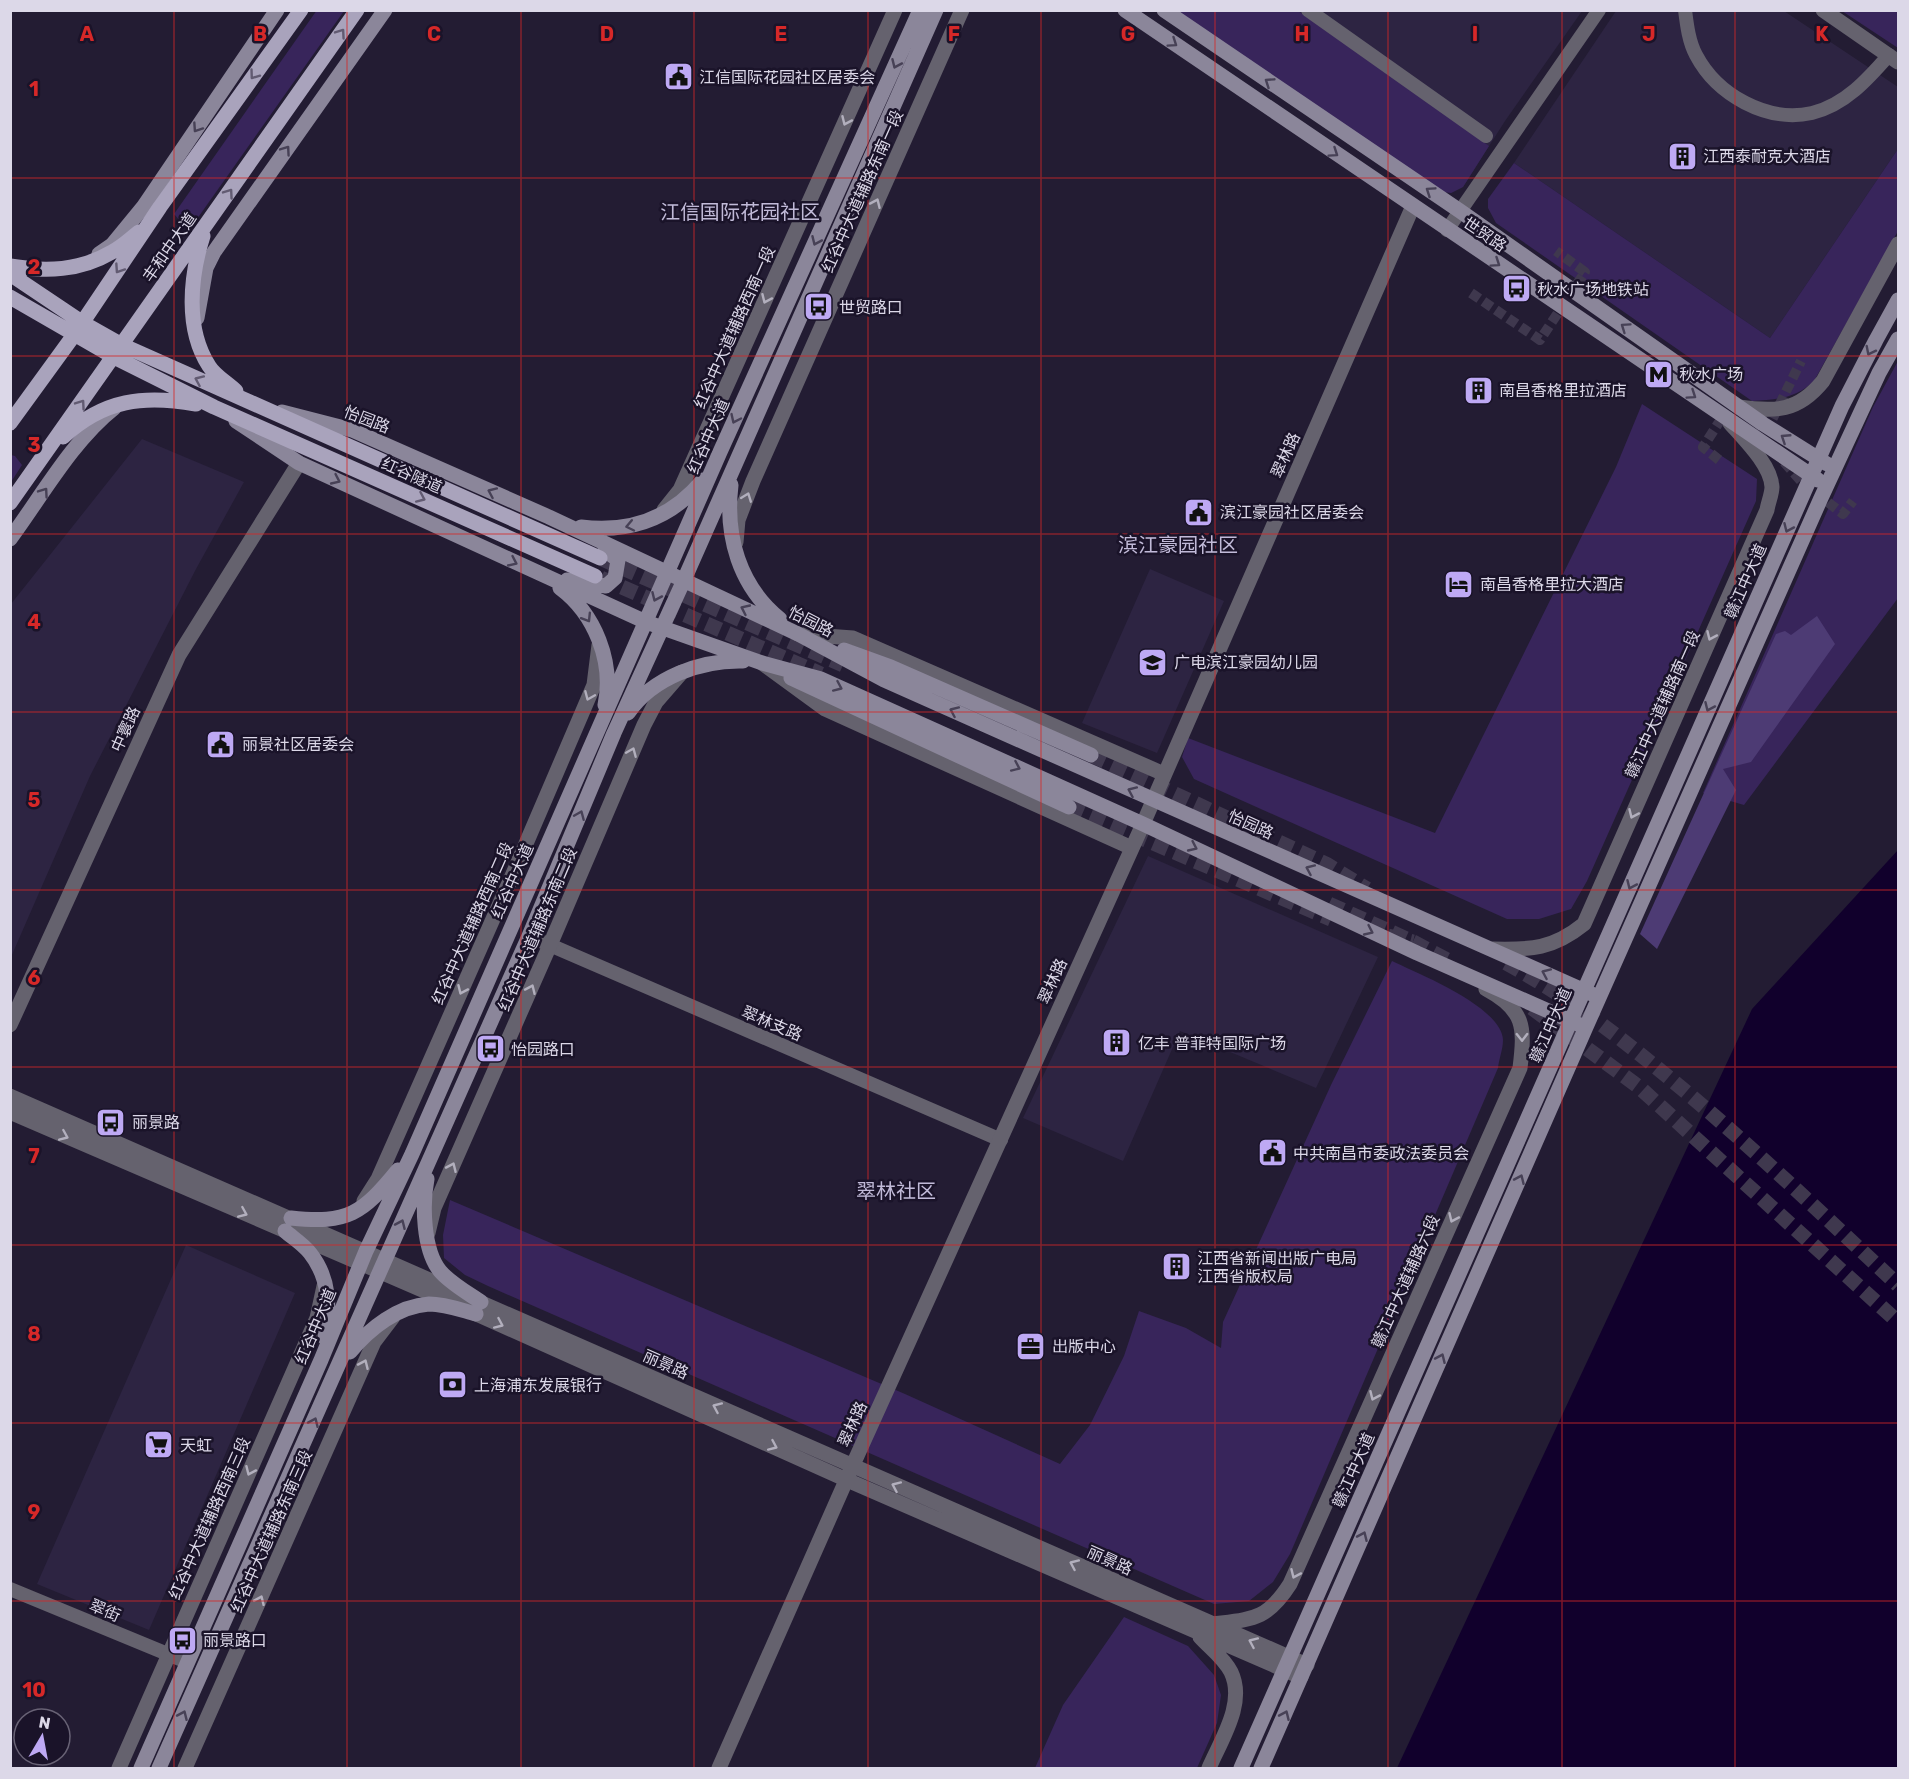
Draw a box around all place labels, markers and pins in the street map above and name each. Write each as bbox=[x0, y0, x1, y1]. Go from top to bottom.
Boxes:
public building icon: 江信国际花园社区居委会 bbox=[662, 61, 694, 93]
place label: 江信国际花园社区居委会 bbox=[699, 68, 875, 87]
building icon: 江西泰耐克大酒店 bbox=[1666, 140, 1698, 172]
place label: 江西泰耐克大酒店 bbox=[1703, 147, 1831, 166]
bus stop icon: 秋水广场地铁站 bbox=[1500, 273, 1532, 305]
place label: 秋水广场地铁站 bbox=[1537, 280, 1649, 299]
bus stop icon: 世贸路口 bbox=[802, 291, 834, 323]
place label: 世贸路口 bbox=[839, 298, 903, 317]
metro station icon: 秋水广场 bbox=[1642, 358, 1674, 390]
place label: 秋水广场 bbox=[1679, 365, 1743, 384]
building icon: 南昌香格里拉酒店 bbox=[1462, 374, 1494, 406]
place label: 南昌香格里拉酒店 bbox=[1499, 381, 1627, 400]
public building icon: 滨江豪园社区居委会 bbox=[1183, 496, 1215, 528]
place label: 滨江豪园社区居委会 bbox=[1220, 503, 1364, 522]
hotel icon: 南昌香格里拉大酒店 bbox=[1443, 568, 1475, 600]
place label: 南昌香格里拉大酒店 bbox=[1480, 575, 1624, 594]
school or university icon: 广电滨江豪园幼儿园 bbox=[1137, 646, 1169, 678]
place label: 广电滨江豪园幼儿园 bbox=[1174, 653, 1318, 672]
public building icon: 丽景社区居委会 bbox=[205, 728, 237, 760]
place label: 丽景社区居委会 bbox=[242, 735, 354, 754]
building icon: 亿丰 普菲特国际广场 bbox=[1101, 1027, 1133, 1059]
bus stop icon: 怡园路口 bbox=[474, 1033, 506, 1065]
place label: 亿丰 普菲特国际广场 bbox=[1138, 1034, 1286, 1053]
place label: 怡园路口 bbox=[511, 1040, 575, 1059]
bus stop icon: 丽景路 bbox=[95, 1106, 127, 1138]
place label: 丽景路 bbox=[132, 1113, 180, 1132]
public building icon: 中共南昌市委政法委员会 bbox=[1256, 1137, 1288, 1169]
place label: 中共南昌市委政法委员会 bbox=[1293, 1144, 1469, 1163]
place label: 江西省新闻出版广电局 江西省版权局 bbox=[1197, 1249, 1357, 1286]
building icon: 江西省新闻出版广电局 江西省版权局 bbox=[1160, 1251, 1192, 1283]
office icon: 出版中心 bbox=[1015, 1330, 1047, 1362]
place label: 出版中心 bbox=[1052, 1337, 1116, 1356]
bank icon: 上海浦东发展银行 bbox=[437, 1369, 469, 1401]
place label: 上海浦东发展银行 bbox=[474, 1376, 602, 1395]
supermarket icon: 天虹 bbox=[143, 1429, 175, 1461]
place label: 天虹 bbox=[180, 1436, 212, 1455]
bus stop icon: 丽景路口 bbox=[166, 1624, 198, 1656]
place label: 丽景路口 bbox=[203, 1631, 267, 1650]

